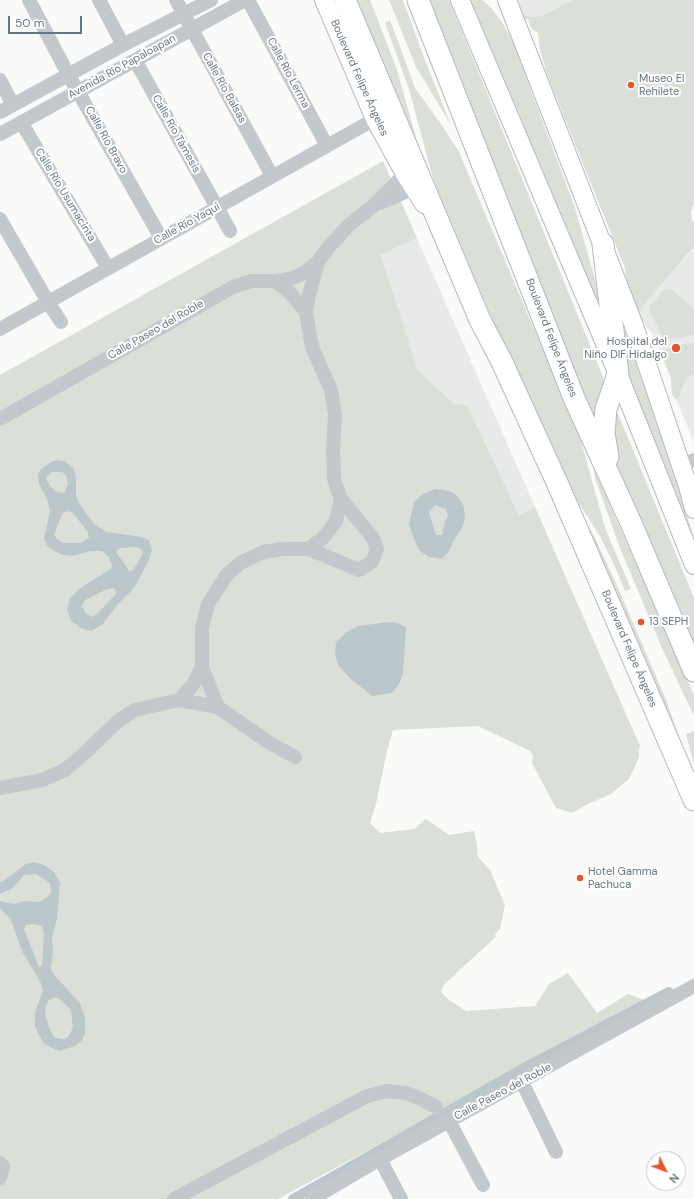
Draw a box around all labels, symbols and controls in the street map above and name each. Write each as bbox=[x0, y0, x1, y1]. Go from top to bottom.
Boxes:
scale bar bbox=[10, 8, 84, 34]
text: 50 m bbox=[15, 15, 44, 31]
street label: Boulevard Felipe Ángeles bbox=[327, 18, 391, 138]
street label: Avenida Río Papaloapan bbox=[66, 32, 178, 102]
street label: Calle Río Lerma bbox=[264, 35, 312, 111]
street label: Calle Río Balsas bbox=[199, 50, 249, 126]
place label: Museo El Rehilete bbox=[639, 72, 684, 98]
marker: Museo El Rehilete bbox=[626, 80, 636, 90]
street label: Calle Río Támesis bbox=[149, 93, 203, 175]
street label: Calle Río Bravo bbox=[82, 104, 130, 176]
street label: Calle Río Usumacinta bbox=[32, 146, 98, 244]
street label: Calle Río Yaqui bbox=[152, 200, 222, 248]
street label: Boulevard Felipe Ángeles bbox=[522, 277, 580, 399]
street label: Calle Paseo del Roble bbox=[106, 297, 206, 363]
place label: Hospital del Niño DIF Hidalgo bbox=[584, 335, 667, 361]
marker: Hospital del Niño DIF Hidalgo bbox=[670, 342, 682, 354]
street label: Boulevard Felipe Ángeles bbox=[598, 588, 660, 710]
place label: 13 SEPH bbox=[649, 615, 688, 629]
marker: 13 SEPH bbox=[636, 617, 646, 627]
place label: Hotel Gamma Pachuca bbox=[588, 865, 657, 891]
marker: Hotel Gamma Pachuca bbox=[575, 873, 585, 883]
street label: Calle Paseo del Roble bbox=[452, 1061, 554, 1123]
north arrow bbox=[646, 1151, 686, 1191]
text: N bbox=[666, 1171, 682, 1186]

